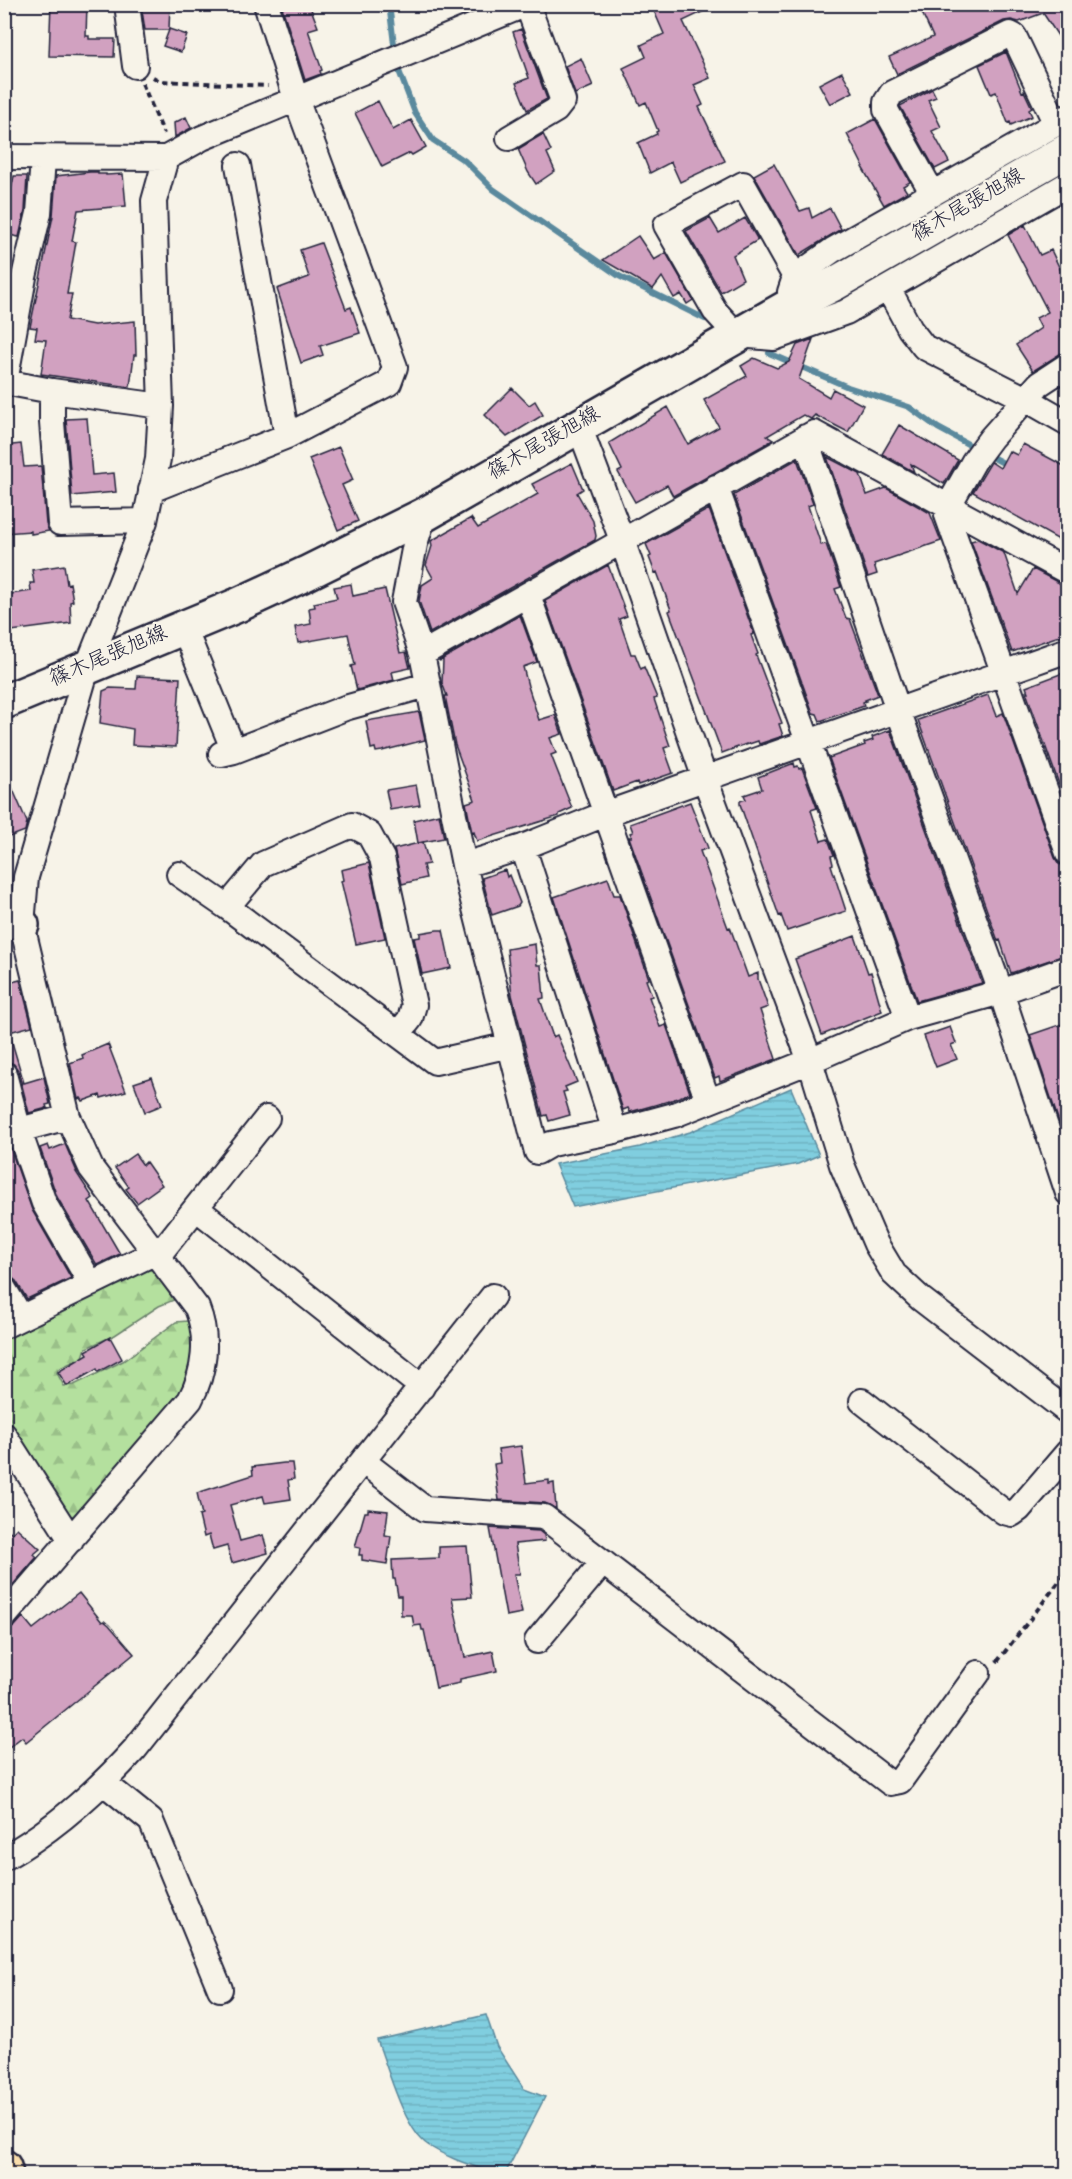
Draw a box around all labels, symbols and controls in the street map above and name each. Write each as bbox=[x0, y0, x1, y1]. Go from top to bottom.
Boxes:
street label: 篠木尾張旭線 bbox=[907, 163, 1030, 249]
street label: 篠木尾張旭線 bbox=[483, 401, 606, 487]
street label: 篠木尾張旭線 bbox=[45, 620, 172, 694]

